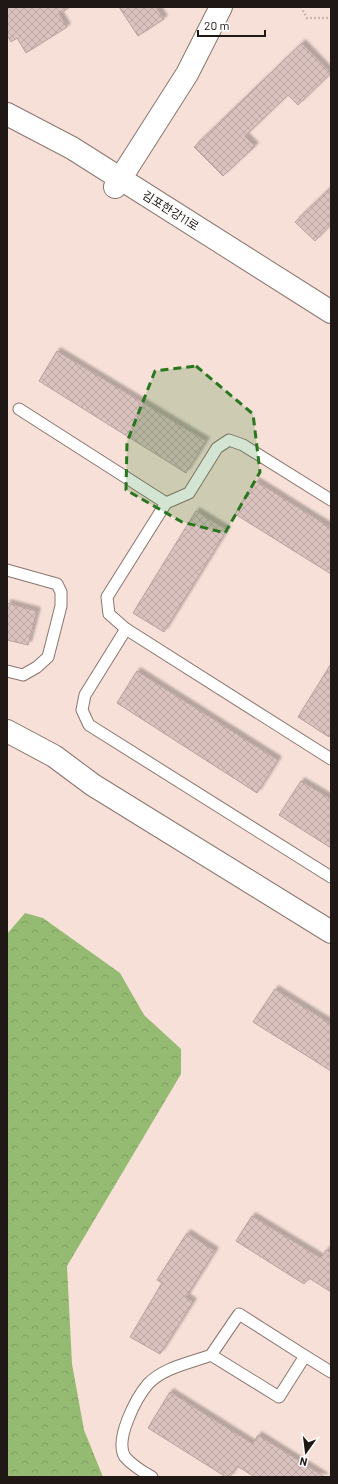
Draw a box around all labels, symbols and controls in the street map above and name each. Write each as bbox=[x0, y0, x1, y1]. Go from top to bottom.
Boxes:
scale bar bbox=[198, 12, 265, 38]
text: 20 m bbox=[204, 18, 230, 32]
street label: 김포한강11로 bbox=[140, 187, 202, 233]
north arrow bbox=[286, 1432, 326, 1472]
text: N bbox=[298, 1455, 309, 1469]

